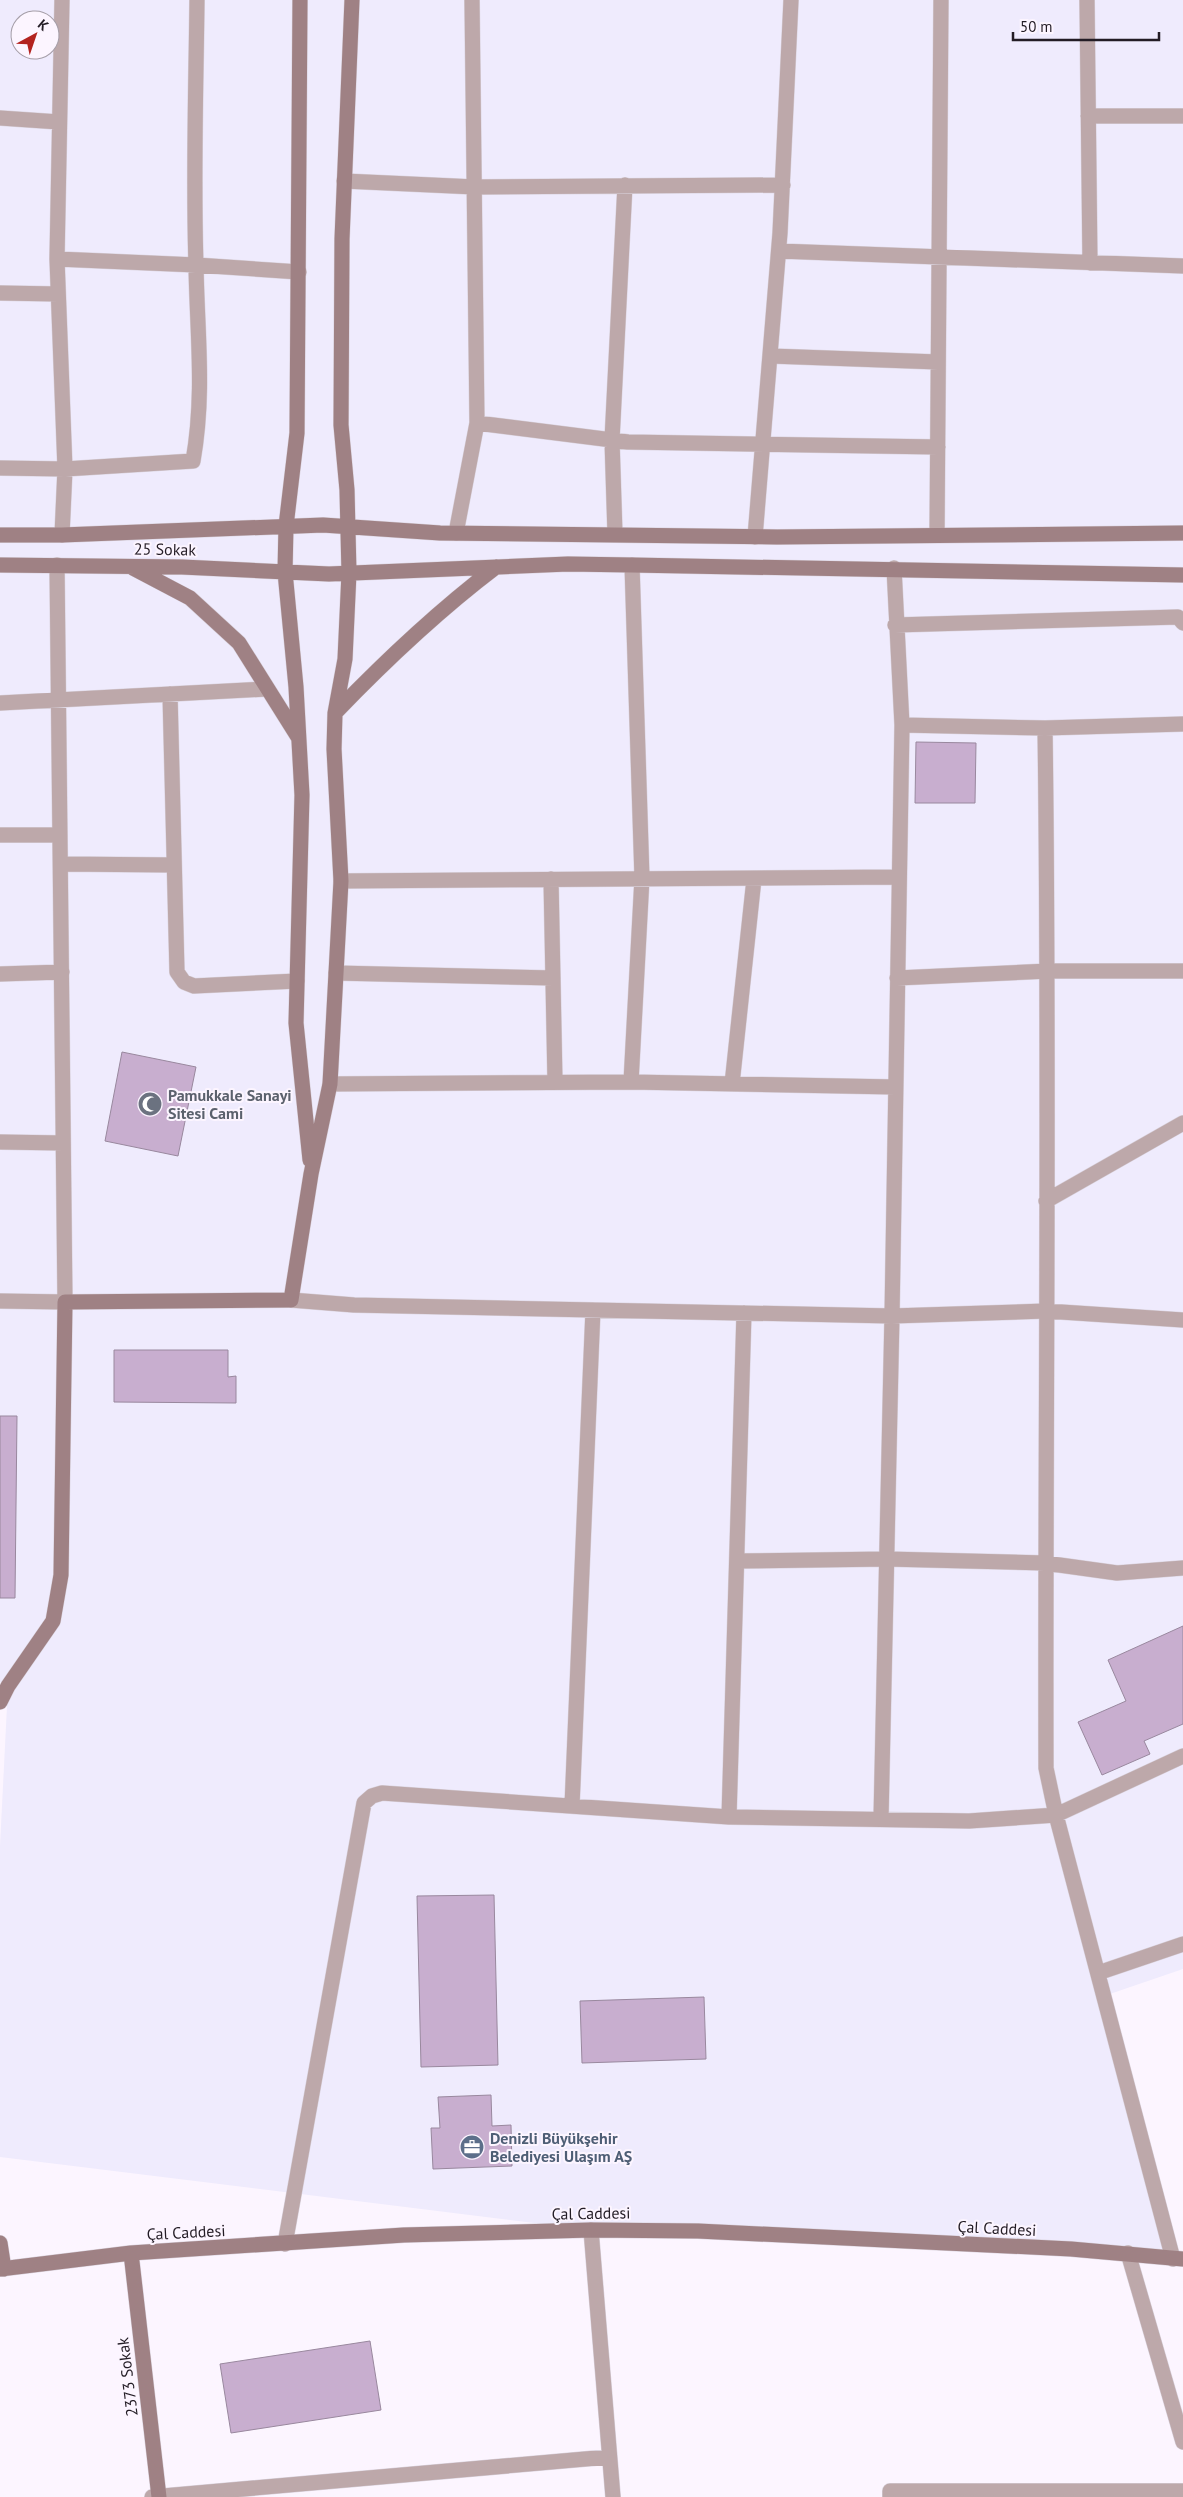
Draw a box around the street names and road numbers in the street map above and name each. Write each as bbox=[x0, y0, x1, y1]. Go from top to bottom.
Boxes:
street label: 25 Sokak bbox=[134, 538, 197, 560]
street label: Çal Caddesi bbox=[551, 2202, 631, 2224]
street label: Çal Caddesi bbox=[957, 2216, 1037, 2240]
street label: Çal Caddesi bbox=[146, 2220, 226, 2244]
street label: 2373 Sokak bbox=[112, 2336, 142, 2418]

